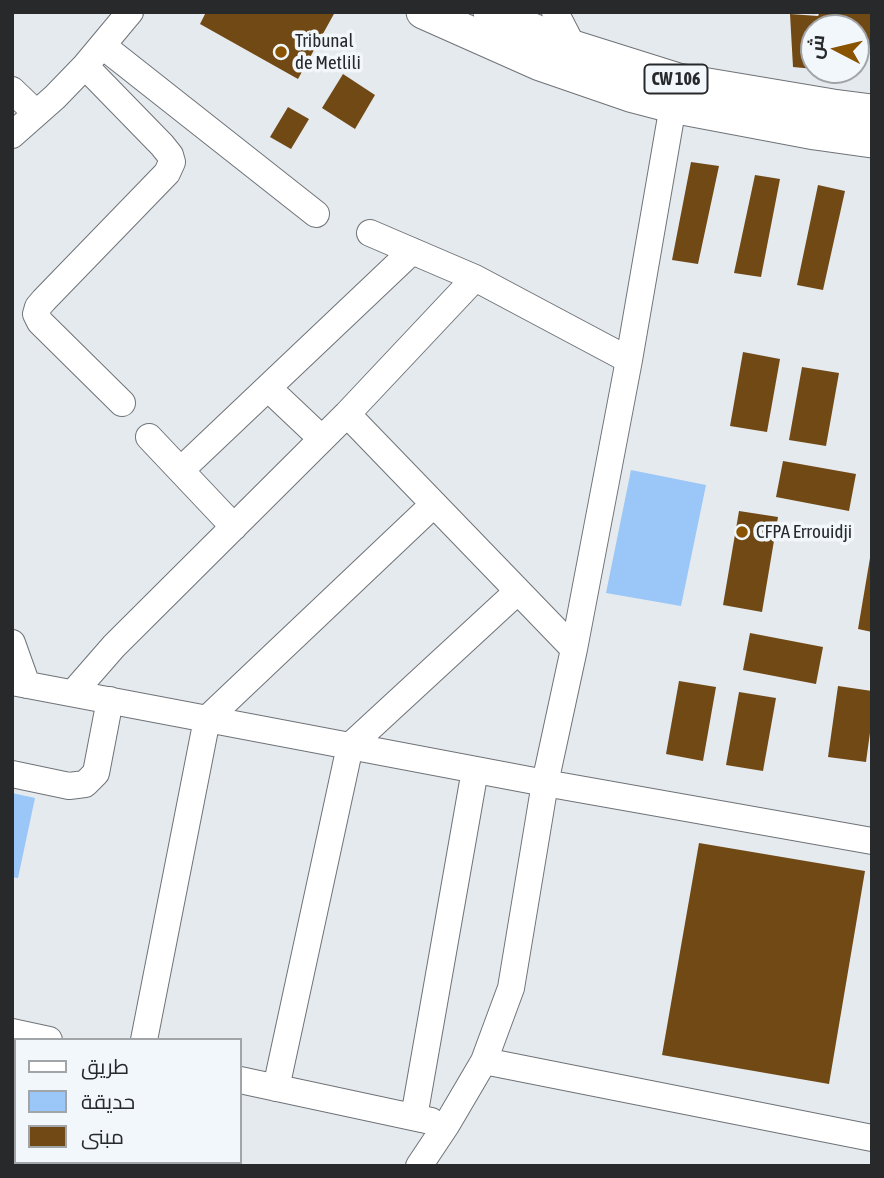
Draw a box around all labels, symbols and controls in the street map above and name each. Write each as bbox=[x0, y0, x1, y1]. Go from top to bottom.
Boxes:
north arrow bbox=[800, 14, 870, 84]
place label: Tribunal de Metlili bbox=[295, 30, 361, 74]
text: ش bbox=[804, 33, 829, 60]
marker: Tribunal de Metlili bbox=[273, 44, 289, 60]
road number: CW 106 bbox=[644, 64, 708, 94]
place label: CFPA Errouidji bbox=[756, 521, 852, 543]
marker: CFPA Errouidji bbox=[734, 524, 750, 540]
legend bbox=[14, 1038, 242, 1164]
text: طريق bbox=[81, 1054, 129, 1078]
text: حديقة bbox=[81, 1089, 135, 1113]
text: مبنى bbox=[81, 1124, 124, 1148]

